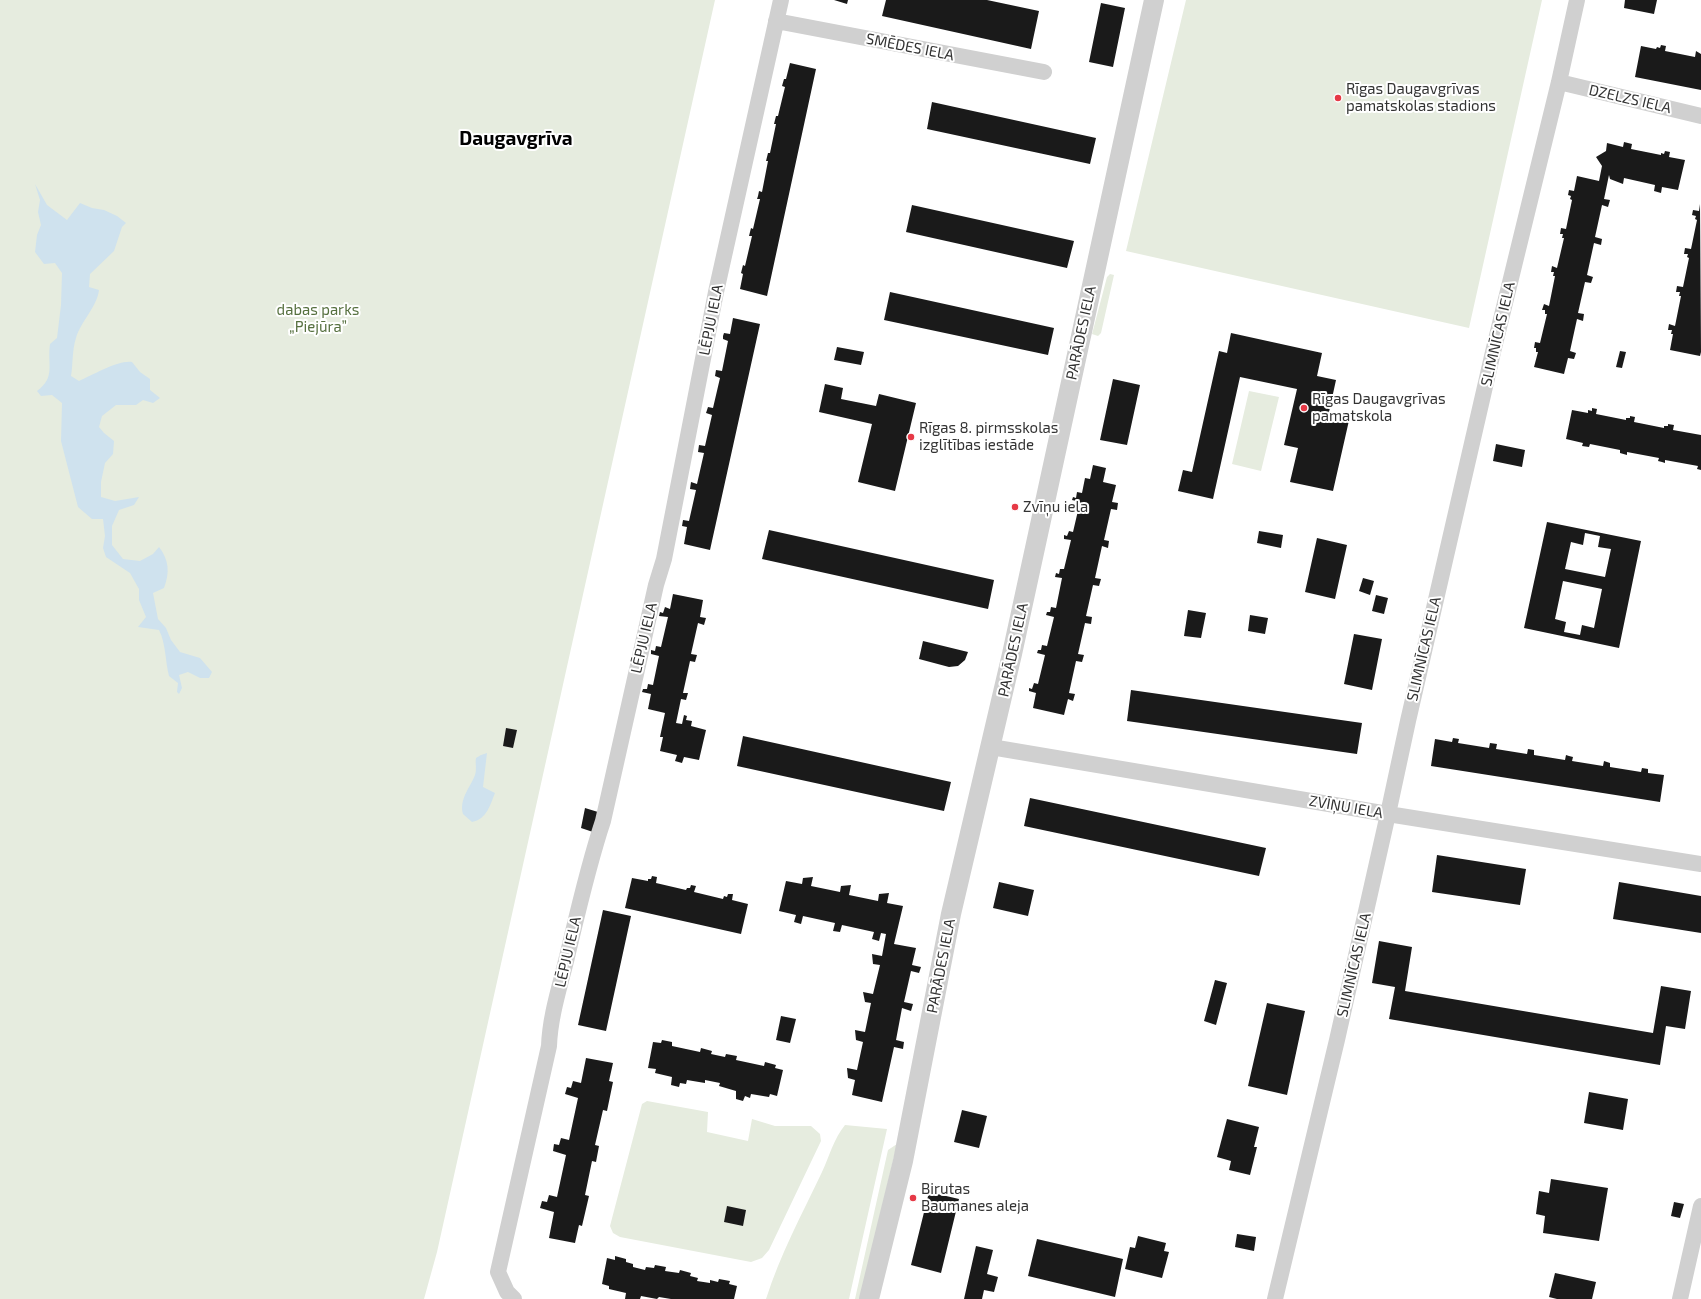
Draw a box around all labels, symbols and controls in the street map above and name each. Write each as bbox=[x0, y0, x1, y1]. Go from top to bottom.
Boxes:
street label: SMĒDES IELA bbox=[864, 30, 956, 64]
place label: Rīgas Daugavgrīvas pamatskolas stadions bbox=[1346, 80, 1496, 115]
street label: DZELZS IELA bbox=[1587, 81, 1673, 117]
marker: Rīgas Daugavgrīvas pamatskolas stadions bbox=[1333, 93, 1343, 103]
district label: Daugavgrīva bbox=[459, 128, 573, 150]
street label: SLIMNĪCAS IELA bbox=[1477, 280, 1519, 388]
street label: LĒPJU IELA bbox=[695, 283, 727, 357]
street label: PARĀDES IELA bbox=[1062, 284, 1100, 382]
park label: dabas parks „Piejūra” bbox=[277, 301, 359, 336]
place label: Rīgas Daugavgrīvas pamatskola bbox=[1312, 390, 1445, 425]
marker: Rīgas Daugavgrīvas pamatskola bbox=[1299, 403, 1309, 413]
place label: Rīgas 8. pirmsskolas izglītības iestāde bbox=[919, 419, 1058, 454]
marker: Rīgas 8. pirmsskolas izglītības iestāde bbox=[906, 432, 916, 442]
place label: Zvīņu iela bbox=[1023, 498, 1088, 516]
marker: Zvīņu iela bbox=[1010, 502, 1020, 512]
street label: SLIMNĪCAS IELA bbox=[1403, 595, 1445, 703]
street label: LĒPJU IELA bbox=[627, 601, 661, 675]
street label: PARĀDES IELA bbox=[994, 601, 1032, 699]
street label: ZVĪŅU IELA bbox=[1308, 792, 1384, 822]
street label: SLIMNĪCAS IELA bbox=[1333, 911, 1375, 1019]
street label: LĒPJU IELA bbox=[551, 915, 585, 989]
street label: PARĀDES IELA bbox=[923, 917, 959, 1015]
place label: Birutas Baumanes aleja bbox=[921, 1180, 1029, 1215]
marker: Birutas Baumanes aleja bbox=[908, 1193, 918, 1203]

